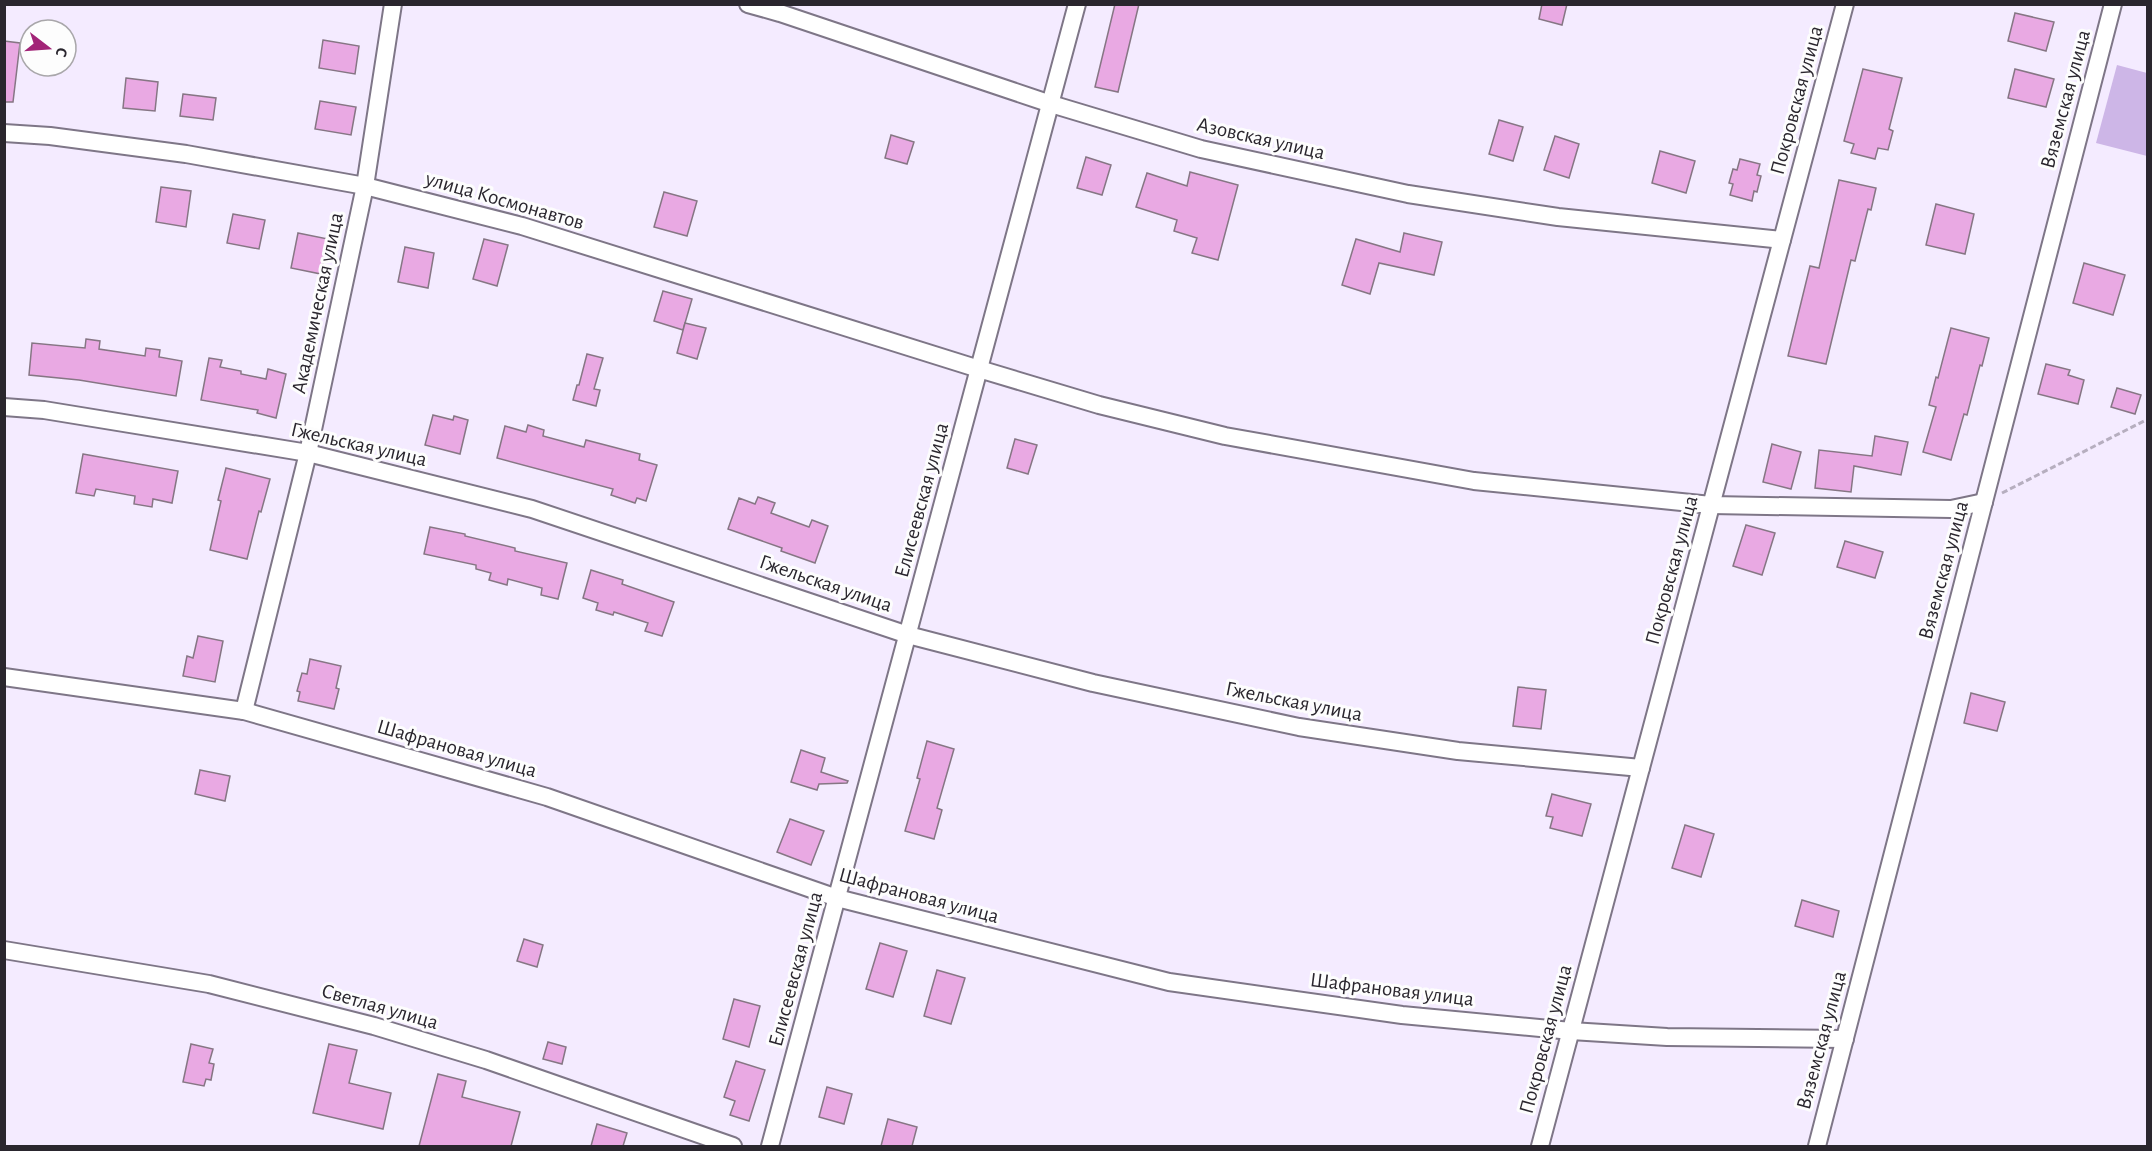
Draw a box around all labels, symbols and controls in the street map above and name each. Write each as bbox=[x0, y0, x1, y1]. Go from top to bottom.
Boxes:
north arrow bbox=[18, 18, 78, 78]
street label: Покровская улица bbox=[1766, 23, 1827, 177]
street label: Вяземская улица bbox=[2037, 27, 2094, 171]
text: С bbox=[52, 46, 70, 59]
street label: Азовская улица bbox=[1195, 114, 1327, 163]
street label: улица Космонавтов bbox=[422, 168, 587, 233]
street label: Академическая улица bbox=[288, 210, 347, 396]
street label: Гжельская улица bbox=[289, 419, 429, 470]
street label: Елисеевская улица bbox=[891, 420, 952, 580]
street label: Покровская улица bbox=[1641, 493, 1702, 647]
street label: Вяземская улица bbox=[1915, 498, 1972, 642]
street label: Гжельская улица bbox=[757, 551, 895, 616]
street label: Гжельская улица bbox=[1224, 678, 1365, 725]
street label: Шафрановая улица bbox=[375, 716, 539, 781]
street label: Шафрановая улица bbox=[836, 864, 1002, 927]
street label: Елисеевская улица bbox=[765, 889, 826, 1049]
street label: Покровская улица bbox=[1515, 962, 1576, 1116]
street label: Вяземская улица bbox=[1793, 968, 1850, 1112]
street label: Шафрановая улица bbox=[1309, 969, 1476, 1010]
street label: Светлая улица bbox=[319, 980, 441, 1033]

